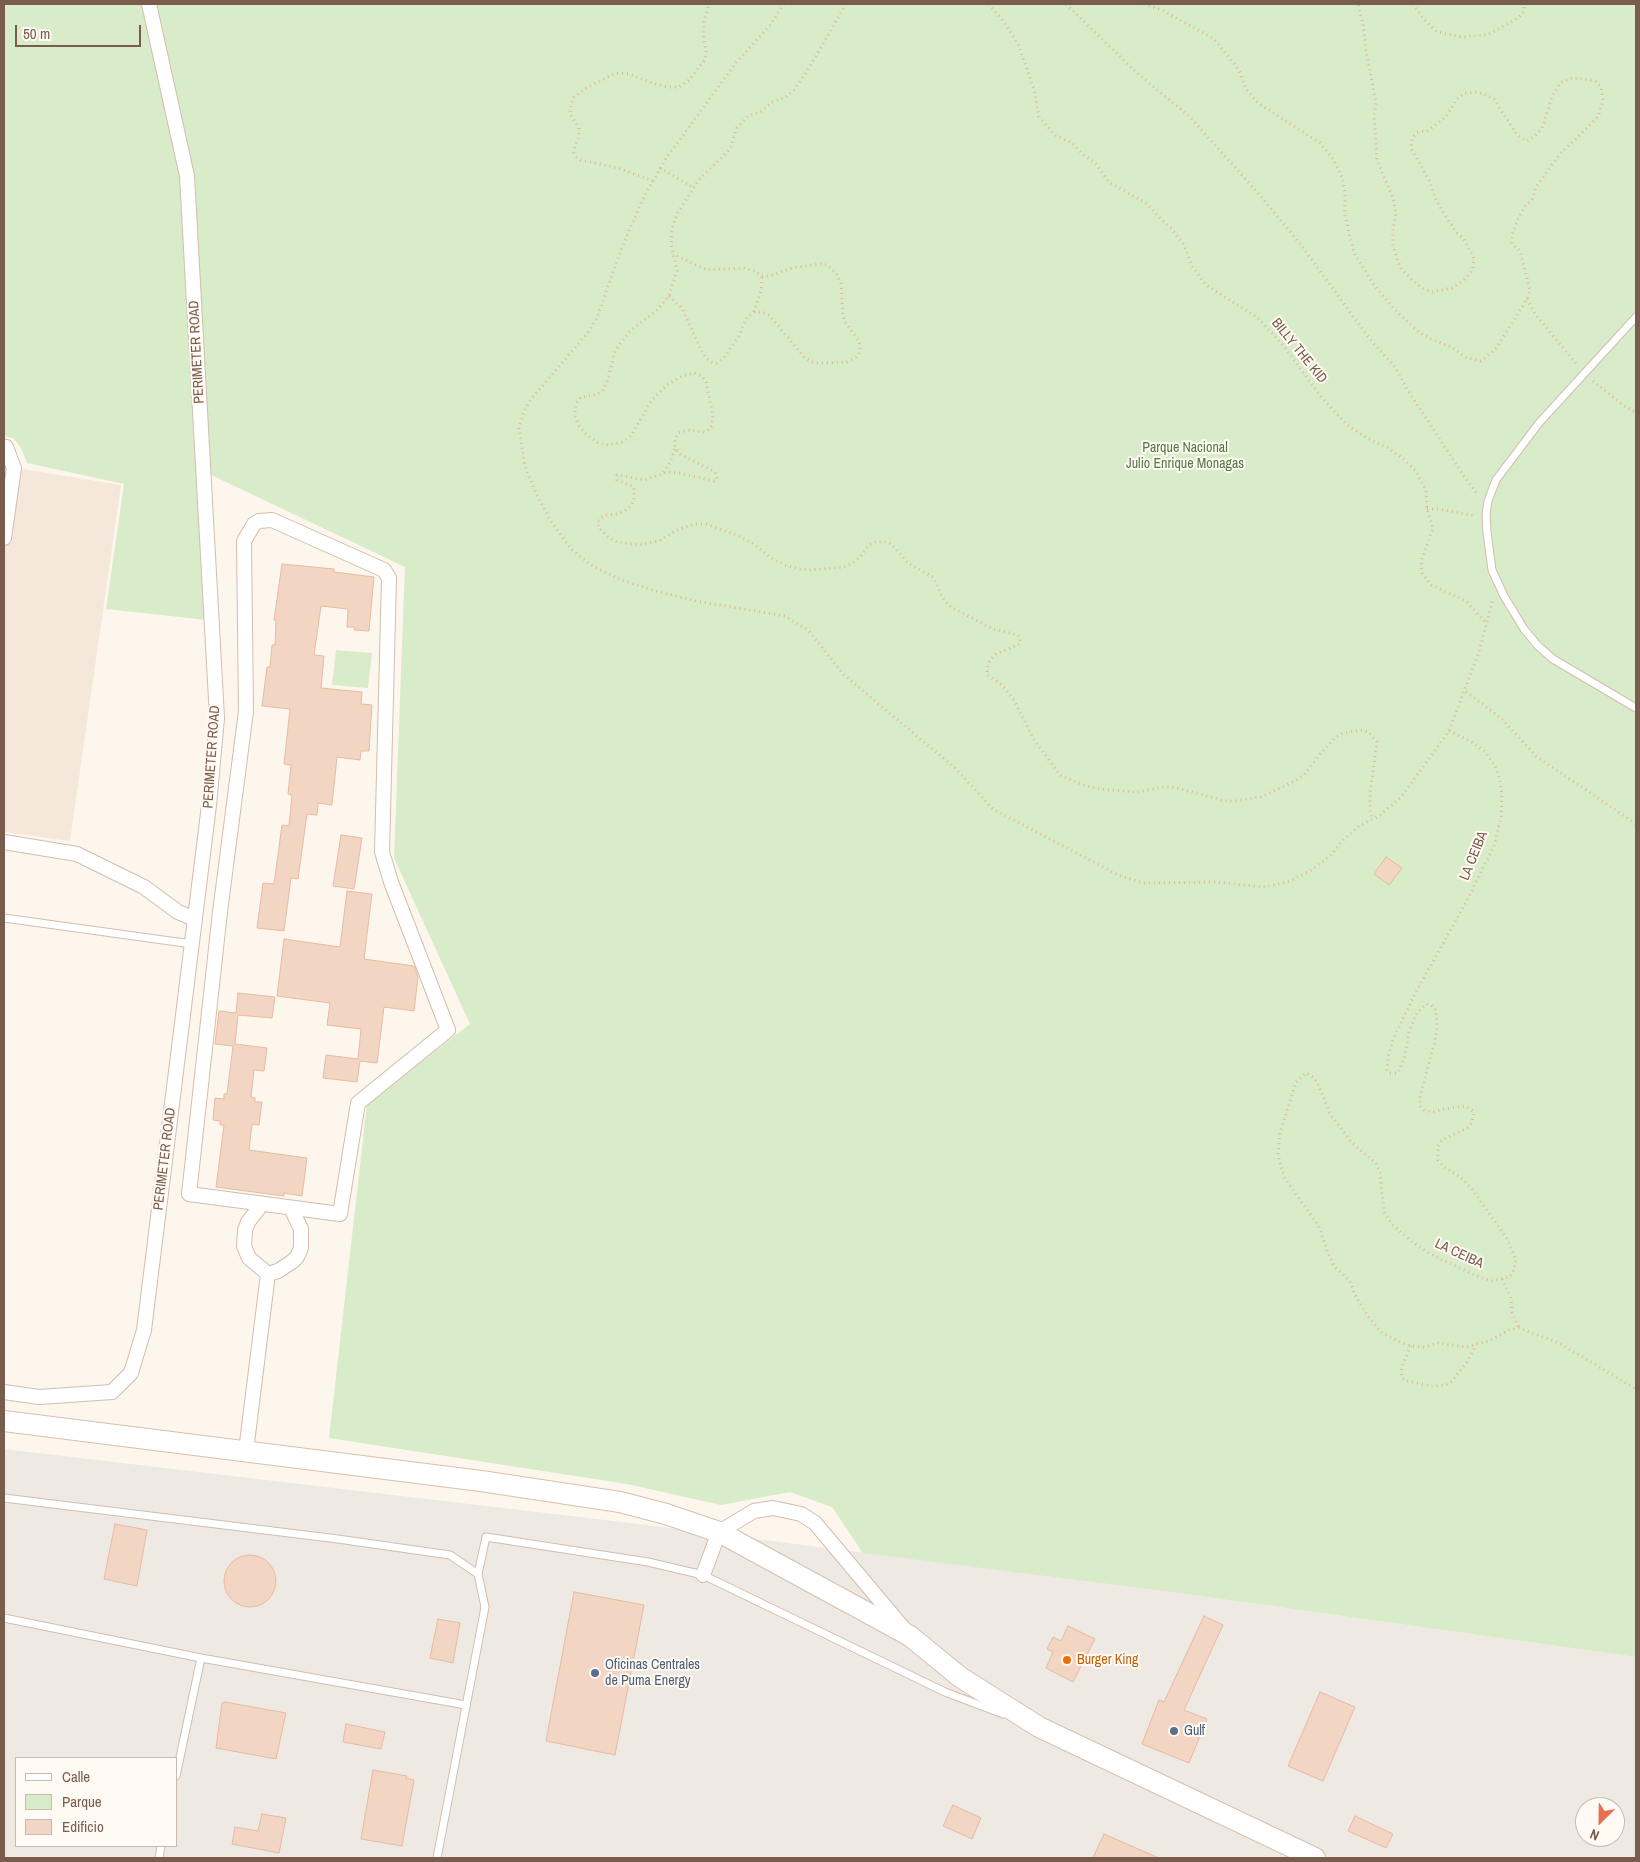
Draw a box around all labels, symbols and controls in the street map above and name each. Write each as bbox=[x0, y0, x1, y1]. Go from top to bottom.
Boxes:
scale bar bbox=[18, 15, 144, 47]
text: 50 m bbox=[23, 23, 50, 44]
street label: PERIMETER ROAD bbox=[186, 300, 208, 404]
street label: BILLY THE KID bbox=[1268, 315, 1330, 387]
park label: Parque Nacional Julio Enrique Monagas bbox=[1126, 440, 1244, 472]
street label: PERIMETER ROAD bbox=[200, 705, 224, 809]
street label: LA CEIBA bbox=[1457, 829, 1491, 883]
street label: PERIMETER ROAD bbox=[150, 1107, 180, 1211]
street label: LA CEIBA bbox=[1432, 1235, 1486, 1273]
place label: Burger King bbox=[1077, 1652, 1138, 1668]
marker: Burger King bbox=[1061, 1654, 1073, 1666]
place label: Oficinas Centrales de Puma Energy bbox=[605, 1657, 700, 1690]
marker: Oficinas Centrales de Puma Energy bbox=[589, 1667, 601, 1679]
place label: Gulf bbox=[1184, 1723, 1205, 1739]
marker: Gulf bbox=[1168, 1725, 1180, 1737]
legend bbox=[15, 1757, 178, 1847]
text: Calle bbox=[62, 1766, 90, 1787]
text: Parque bbox=[62, 1791, 102, 1812]
north arrow bbox=[1575, 1797, 1625, 1847]
text: Edificio bbox=[62, 1816, 104, 1837]
text: N bbox=[1587, 1825, 1602, 1845]

